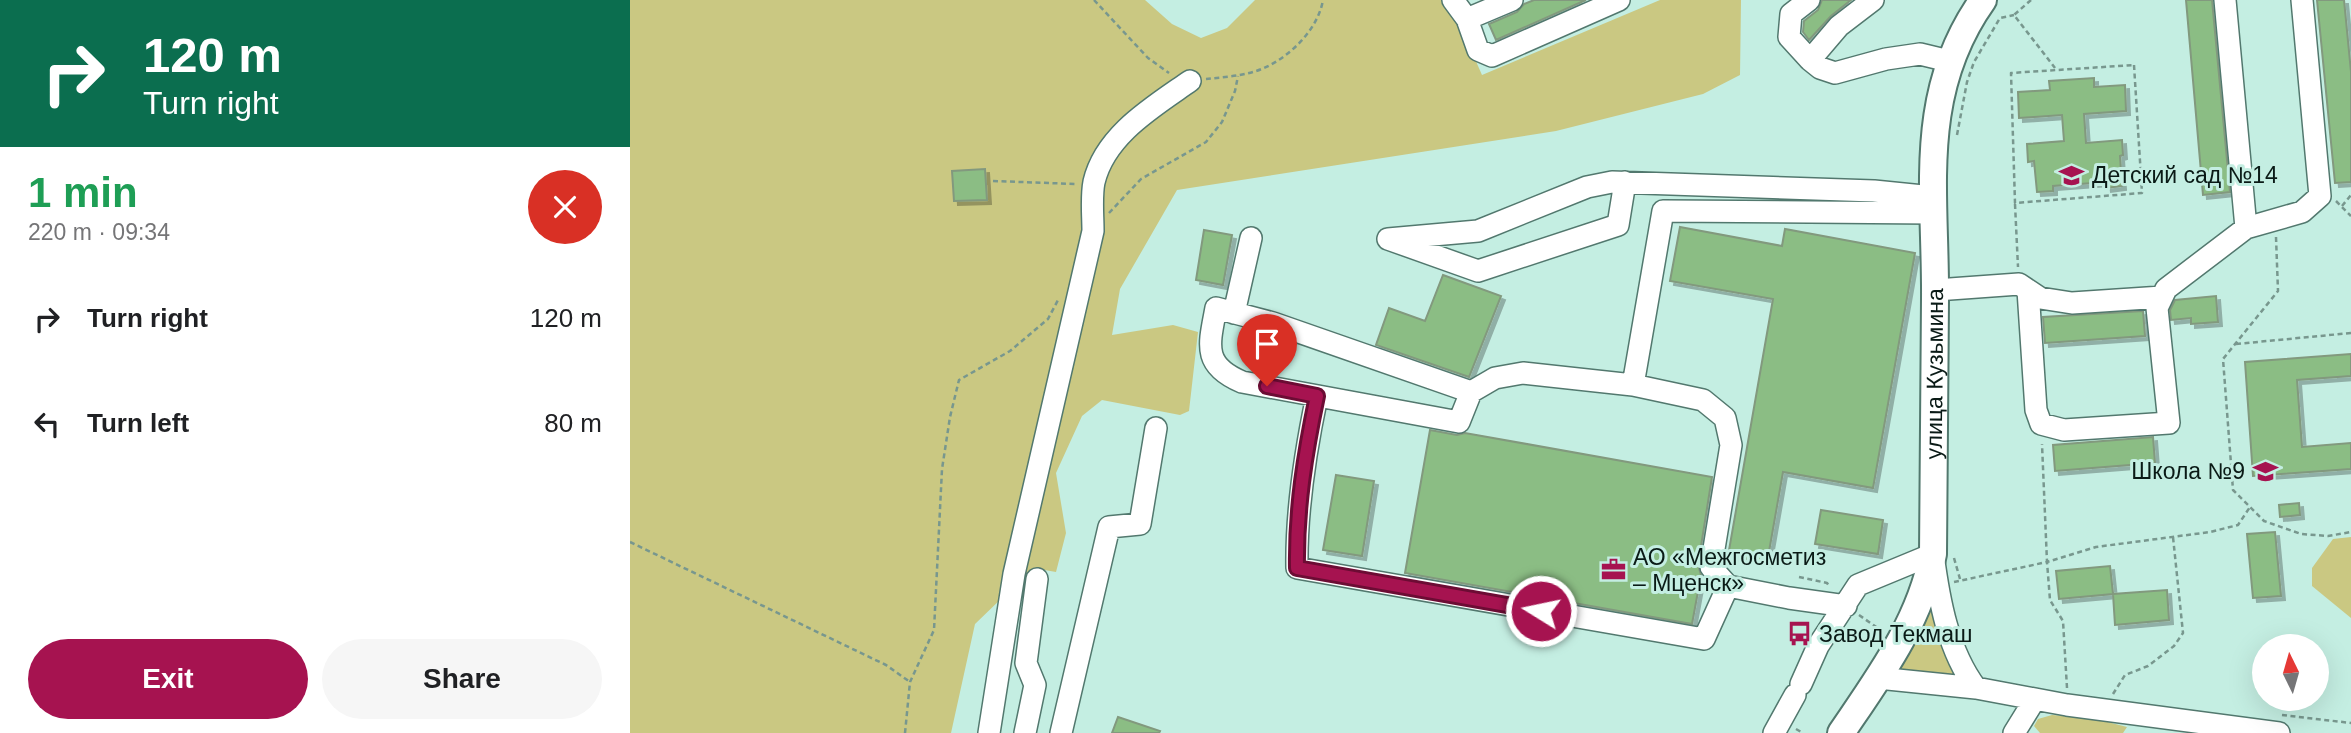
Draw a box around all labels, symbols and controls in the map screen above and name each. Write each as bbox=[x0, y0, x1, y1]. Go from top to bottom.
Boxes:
icon: right bbox=[28, 28, 119, 119]
text: 120 m bbox=[143, 28, 282, 82]
text: Turn right bbox=[143, 85, 279, 121]
school or university icon: Детский сад №14 bbox=[2058, 161, 2086, 189]
place label: Детский сад №14 bbox=[2092, 162, 2278, 188]
text: 1 min bbox=[28, 169, 138, 216]
button: close bbox=[528, 170, 602, 244]
text: 220 m · 09:34 bbox=[28, 219, 170, 245]
street label: улица Кузьмина bbox=[1921, 288, 1948, 460]
icon: right bbox=[28, 300, 66, 338]
text: Turn right bbox=[87, 303, 208, 333]
text: 120 m bbox=[530, 303, 602, 333]
pin bbox=[1237, 314, 1297, 386]
icon: arrive bbox=[1248, 325, 1286, 363]
icon: left bbox=[28, 405, 66, 443]
text: Turn left bbox=[87, 408, 189, 438]
text: 80 m bbox=[544, 408, 602, 438]
school or university icon: Школа №9 bbox=[2251, 457, 2279, 485]
place label: Школа №9 bbox=[2131, 458, 2245, 484]
place label: АО «Межгосметиз – Мценск» bbox=[1633, 544, 1826, 596]
office icon: АО «Межгосметиз – Мценск» bbox=[1599, 556, 1627, 584]
position arrow bbox=[1504, 574, 1578, 648]
bus stop icon: Завод Текмаш bbox=[1785, 620, 1813, 648]
place label: Завод Текмаш bbox=[1819, 621, 1972, 647]
north arrow bbox=[2252, 634, 2329, 710]
map controls bbox=[2252, 634, 2329, 711]
button: Exit bbox=[28, 639, 308, 719]
button: Share bbox=[322, 639, 602, 719]

